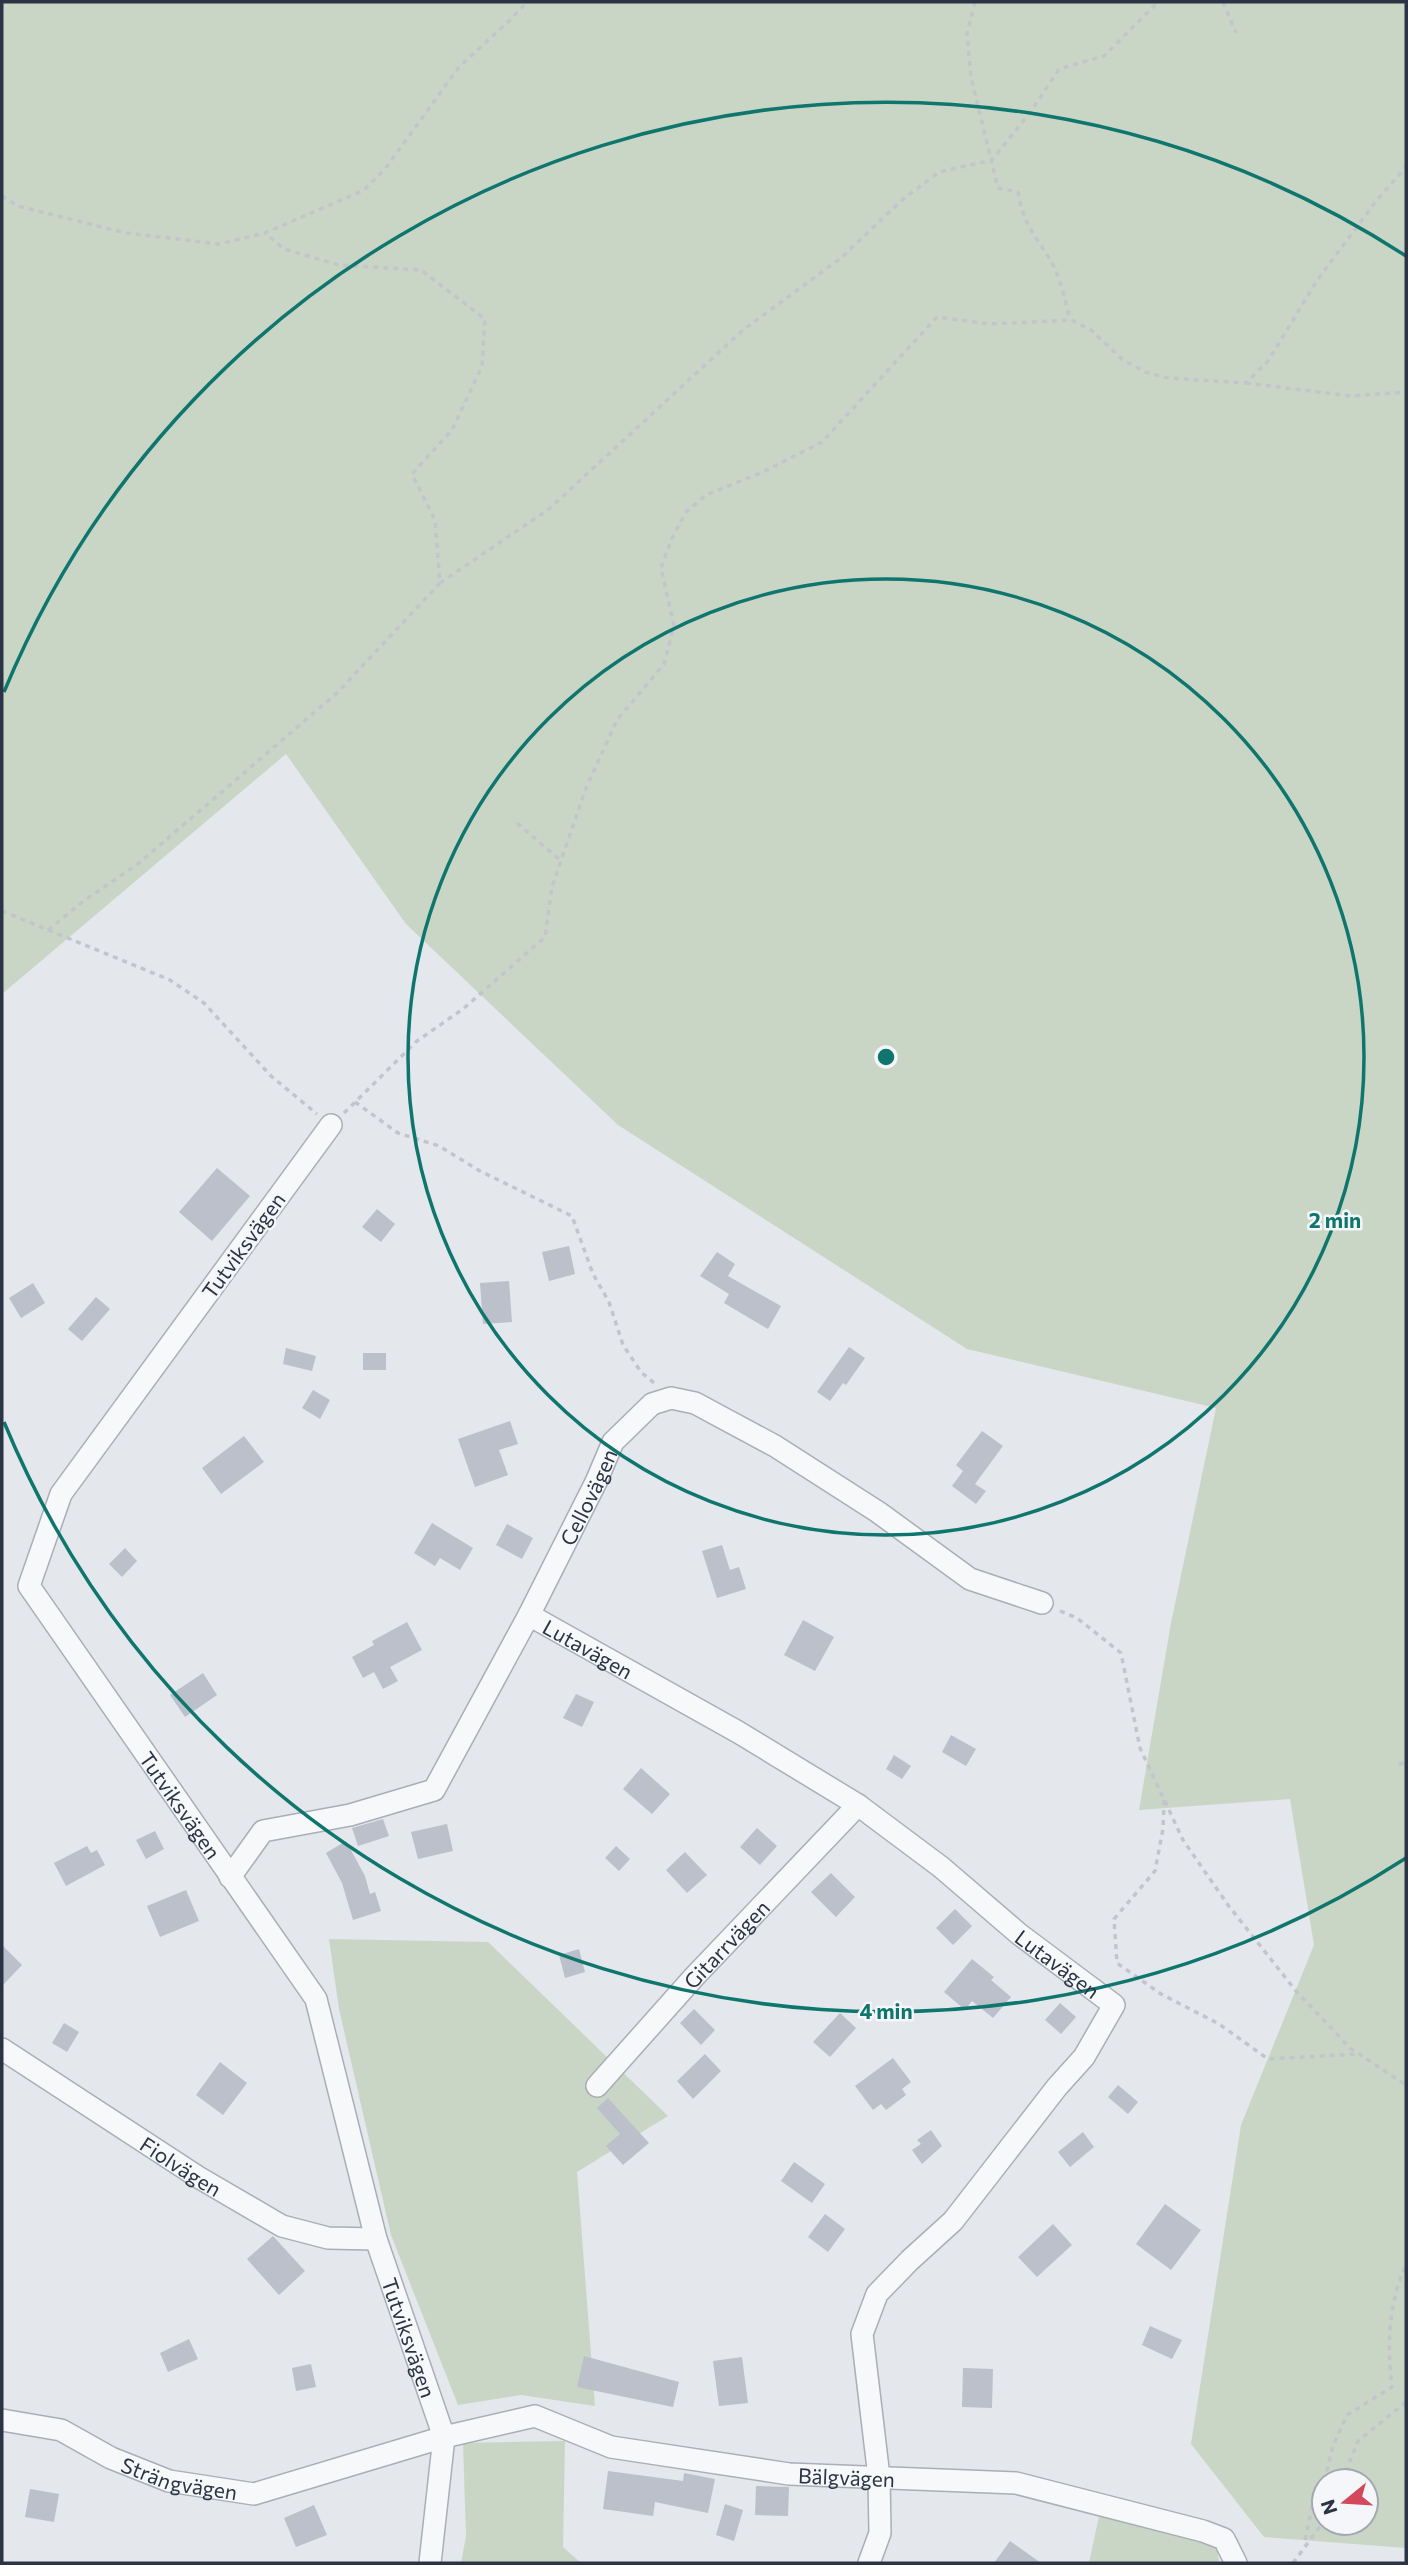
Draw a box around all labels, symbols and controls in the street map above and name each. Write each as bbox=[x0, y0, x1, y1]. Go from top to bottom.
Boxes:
centre of rings bbox=[874, 1045, 898, 1069]
street label: Tutviksvägen bbox=[196, 1187, 290, 1303]
text: 2 min bbox=[1309, 1207, 1361, 1232]
street label: Cellovägen bbox=[554, 1445, 621, 1549]
street label: Lutavägen bbox=[539, 1613, 638, 1683]
street label: Tutviksvägen bbox=[135, 1746, 227, 1863]
street label: Gitarrvägen bbox=[678, 1894, 774, 1993]
street label: Lutavägen bbox=[1011, 1923, 1105, 2003]
text: 4 min bbox=[859, 1998, 913, 2023]
street label: Fiolvägen bbox=[136, 2131, 226, 2201]
street label: Tutviksvägen bbox=[378, 2274, 442, 2400]
street label: Strängvägen bbox=[118, 2451, 239, 2504]
street label: Bälgvägen bbox=[798, 2462, 895, 2491]
north arrow bbox=[1310, 2467, 1380, 2537]
text: N bbox=[1315, 2497, 1341, 2518]

